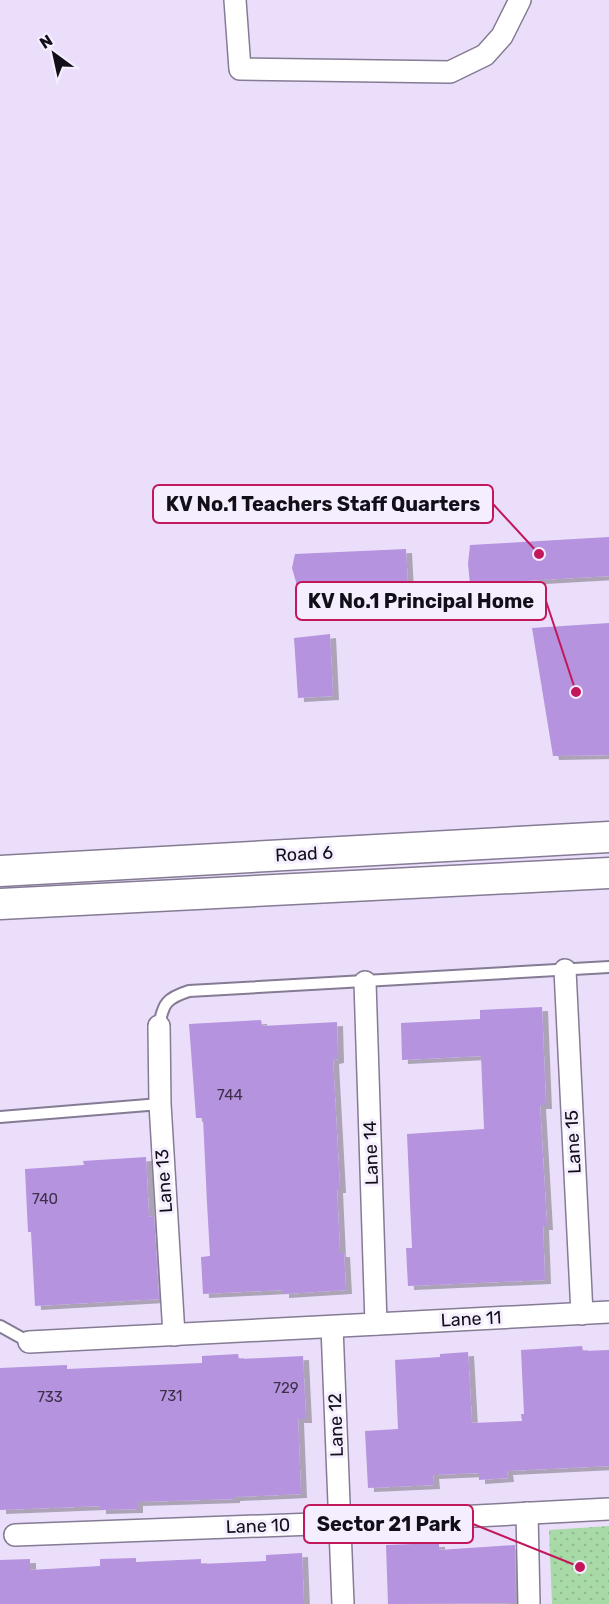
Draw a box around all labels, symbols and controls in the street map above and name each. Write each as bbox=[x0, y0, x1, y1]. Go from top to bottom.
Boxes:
north arrow bbox=[24, 24, 84, 84]
text: N bbox=[36, 31, 56, 53]
callout: KV No.1 Teachers Staff Quarters bbox=[153, 485, 493, 523]
text: KV No.1 Teachers Staff Quarters bbox=[166, 492, 480, 516]
callout: KV No.1 Principal Home bbox=[296, 582, 546, 620]
text: KV No.1 Principal Home bbox=[308, 589, 534, 613]
street label: Road 6 bbox=[275, 841, 334, 867]
house number: 744 bbox=[217, 1086, 243, 1104]
street label: Lane 15 bbox=[560, 1110, 586, 1174]
street label: Lane 14 bbox=[359, 1120, 383, 1186]
street label: Lane 13 bbox=[151, 1148, 177, 1214]
house number: 740 bbox=[32, 1190, 58, 1208]
street label: Lane 11 bbox=[440, 1306, 502, 1332]
house number: 729 bbox=[273, 1379, 299, 1397]
house number: 731 bbox=[160, 1387, 182, 1405]
house number: 733 bbox=[37, 1388, 63, 1406]
street label: Lane 12 bbox=[324, 1393, 348, 1457]
callout: Sector 21 Park bbox=[304, 1505, 473, 1543]
text: Sector 21 Park bbox=[317, 1512, 462, 1536]
street label: Lane 10 bbox=[225, 1514, 291, 1538]

